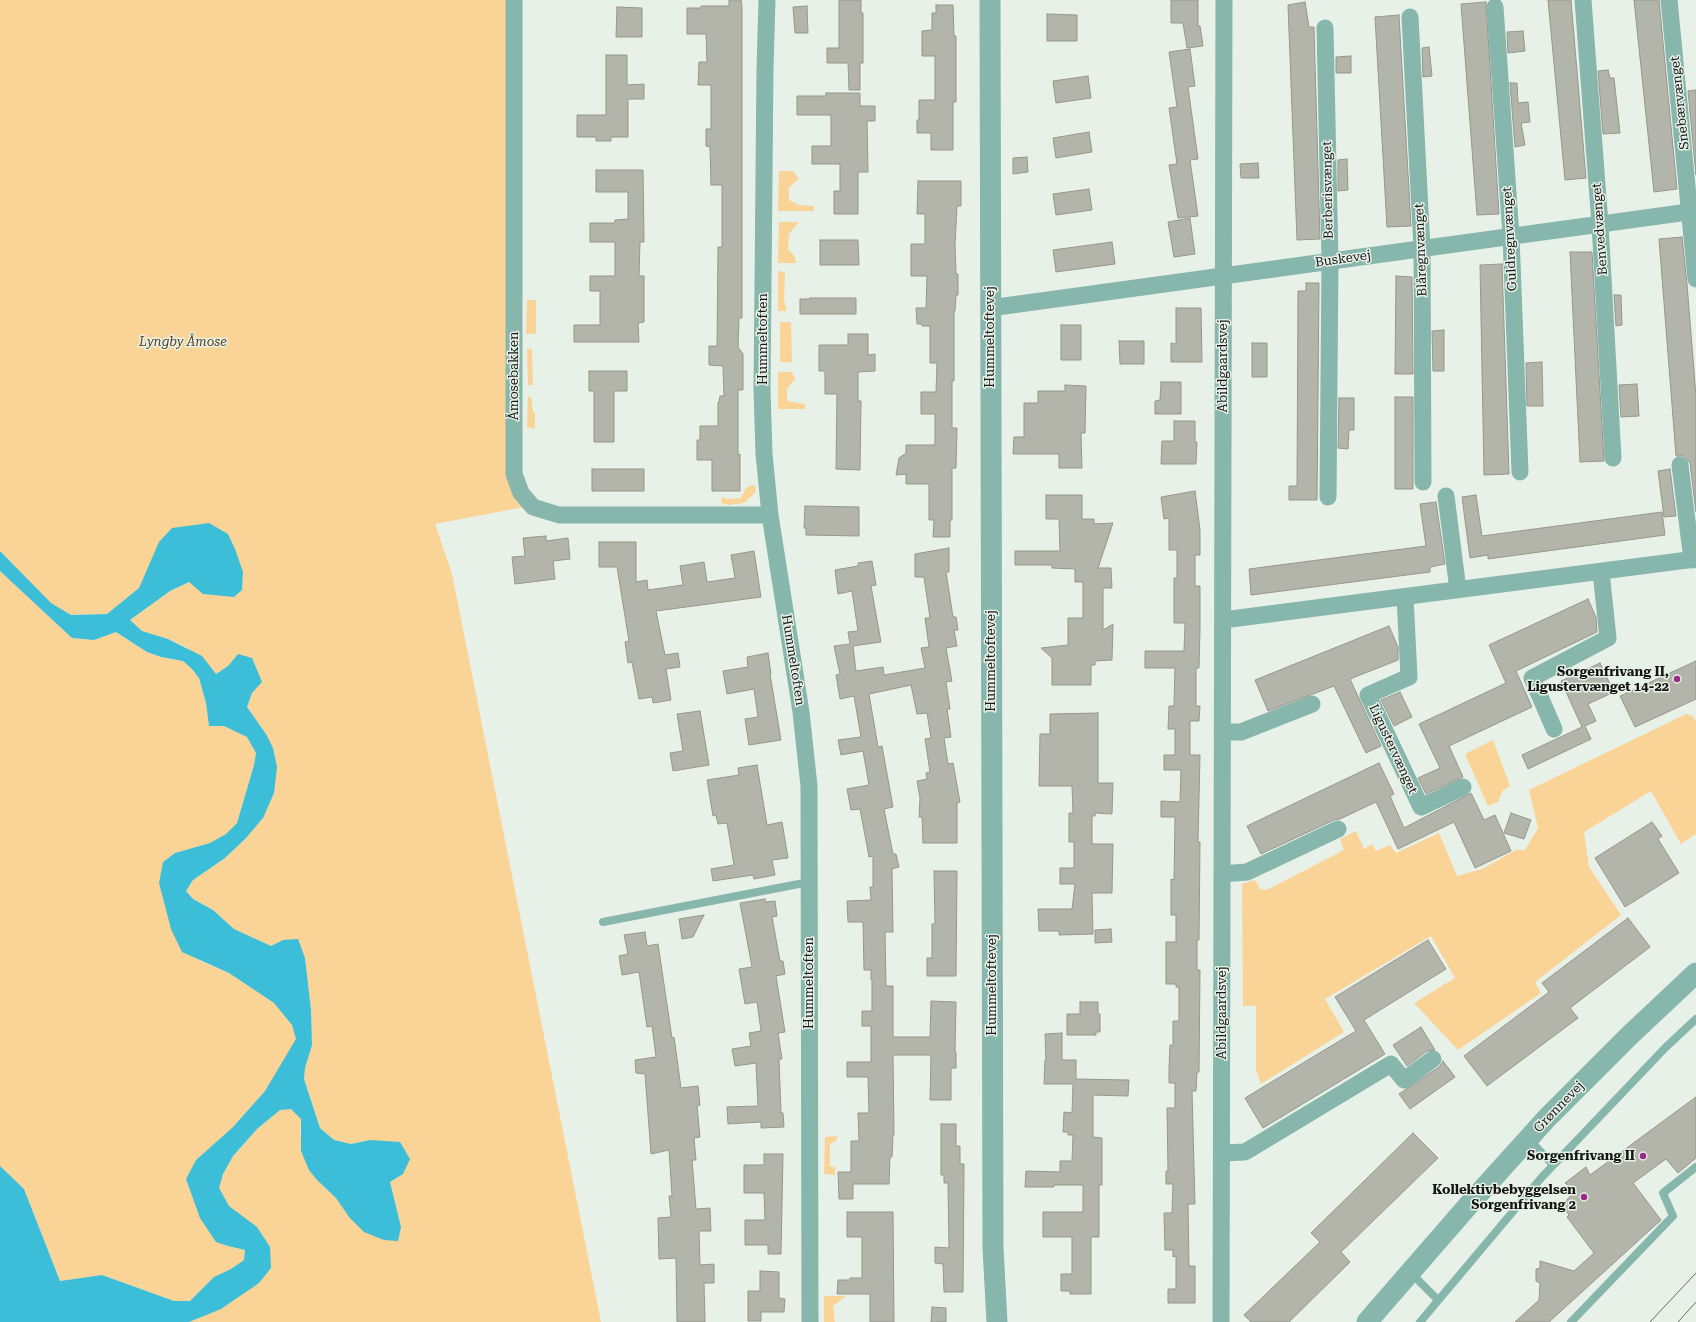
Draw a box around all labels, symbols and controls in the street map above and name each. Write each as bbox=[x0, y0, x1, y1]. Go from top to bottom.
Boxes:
street label: Snebærvænget bbox=[1667, 55, 1693, 151]
street label: Berberisvænget bbox=[1319, 141, 1337, 239]
street label: Benvedvænget bbox=[1589, 182, 1611, 276]
street label: Guldregnvænget bbox=[1499, 186, 1521, 292]
street label: Blåregnvænget bbox=[1412, 203, 1430, 297]
street label: Buskevej bbox=[1314, 247, 1372, 271]
street label: Hummeltoftevej bbox=[982, 286, 998, 388]
street label: Hummeltoften bbox=[755, 293, 771, 385]
street label: Abildgaardsvej bbox=[1215, 319, 1231, 413]
street label: Åmosebakken bbox=[506, 332, 522, 420]
park label: Lyngby Åmose bbox=[139, 334, 227, 350]
street label: Hummeltoftevej bbox=[983, 610, 999, 712]
street label: Hummeltoften bbox=[778, 613, 808, 707]
place label: Sorgenfrivang II, Ligustervænget 14-22 bbox=[1527, 664, 1669, 695]
marker: Sorgenfrivang II, Ligustervænget 14-22 bbox=[1672, 674, 1682, 684]
street label: Ligustervænget bbox=[1365, 702, 1421, 796]
street label: Hummeltoftevej bbox=[984, 934, 1000, 1036]
street label: Hummeltoften bbox=[801, 937, 817, 1029]
street label: Abildgaardsvej bbox=[1214, 966, 1230, 1060]
street label: Grønnevej bbox=[1531, 1078, 1587, 1136]
place label: Sorgenfrivang II bbox=[1527, 1148, 1635, 1164]
marker: Sorgenfrivang II bbox=[1638, 1151, 1648, 1161]
place label: Kollektivbebyggelsen Sorgenfrivang 2 bbox=[1432, 1182, 1576, 1213]
marker: Kollektivbebyggelsen Sorgenfrivang 2 bbox=[1579, 1192, 1589, 1202]

